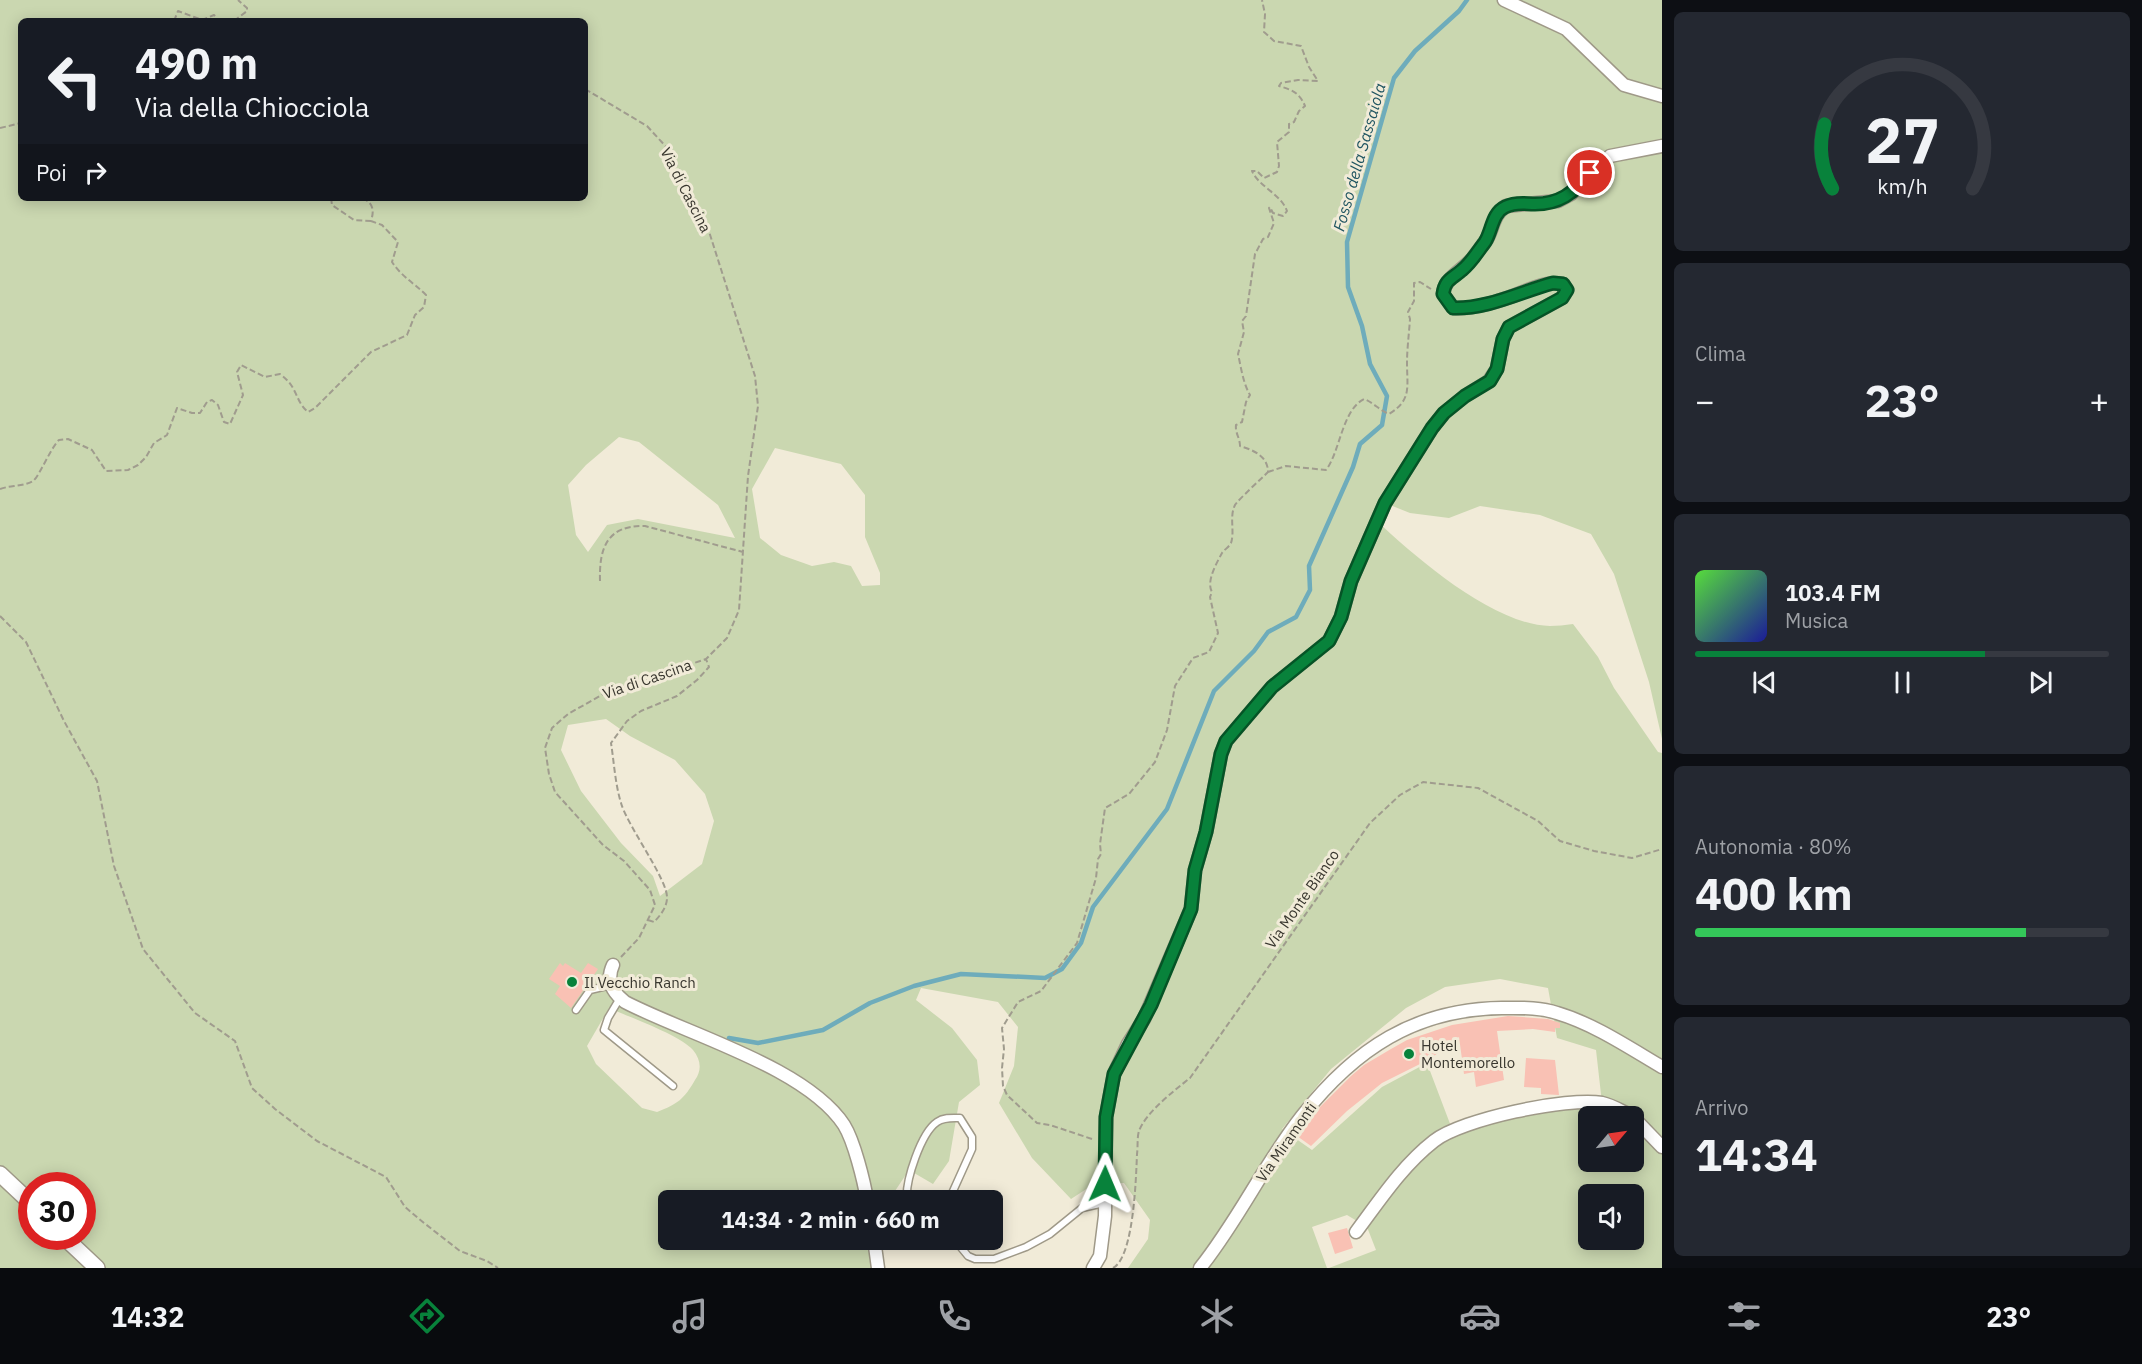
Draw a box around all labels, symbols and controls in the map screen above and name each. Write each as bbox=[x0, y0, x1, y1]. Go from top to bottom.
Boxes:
text: 490 m bbox=[135, 36, 258, 91]
icon: left bbox=[36, 42, 114, 120]
water label: Fosso della Sassaiola bbox=[1328, 81, 1390, 233]
text: Via della Chiocciola bbox=[135, 89, 369, 124]
text: 27 bbox=[1865, 99, 1939, 180]
street label: Via di Cascina bbox=[656, 144, 716, 236]
pin bbox=[1564, 147, 1615, 198]
icon: right bbox=[79, 156, 112, 189]
icon: arrive bbox=[1573, 156, 1606, 189]
text: Poi bbox=[36, 158, 67, 187]
text: km/h bbox=[1877, 172, 1927, 200]
text: Clima bbox=[1695, 340, 1746, 367]
text: 23° bbox=[1864, 371, 1940, 429]
text: − bbox=[1695, 379, 1715, 422]
text: + bbox=[2089, 379, 2109, 422]
text: 103.4 FM bbox=[1785, 578, 1881, 607]
text: Musica bbox=[1785, 607, 1848, 634]
street label: Via di Cascina bbox=[600, 655, 694, 703]
icon: previous bbox=[1748, 666, 1781, 699]
icon: pause bbox=[1886, 666, 1919, 699]
icon: next bbox=[2024, 666, 2057, 699]
text: Autonomia · 80% bbox=[1695, 833, 1852, 860]
street label: Via Monte Bianco bbox=[1261, 846, 1343, 952]
text: 400 km bbox=[1695, 864, 1853, 922]
place label: Il Vecchio Ranch bbox=[584, 973, 696, 992]
marker: Il Vecchio Ranch bbox=[565, 975, 579, 989]
place label: Hotel Montemorello bbox=[1421, 1036, 1515, 1072]
marker: Hotel Montemorello bbox=[1402, 1047, 1416, 1061]
text: Arrivo bbox=[1695, 1094, 1748, 1121]
street label: Via Miramonti bbox=[1252, 1099, 1320, 1185]
north arrow bbox=[1578, 1106, 1644, 1172]
map controls bbox=[1578, 1106, 1644, 1250]
text: 14:34 bbox=[1695, 1125, 1818, 1183]
position arrow bbox=[1073, 1152, 1137, 1216]
speed limit sign: 30 bbox=[18, 1172, 96, 1250]
button: sound bbox=[1578, 1184, 1644, 1250]
text: 14:34 · 2 min · 660 m bbox=[721, 1205, 940, 1234]
icon: directions bbox=[406, 1295, 448, 1337]
icon: music bbox=[669, 1295, 711, 1337]
icon: phone bbox=[933, 1295, 975, 1337]
icon: climate bbox=[1196, 1295, 1238, 1337]
icon: car bbox=[1459, 1295, 1501, 1337]
icon: filters bbox=[1723, 1295, 1765, 1337]
text: 14:32 bbox=[111, 1299, 184, 1334]
text: 23° bbox=[1986, 1299, 2031, 1334]

